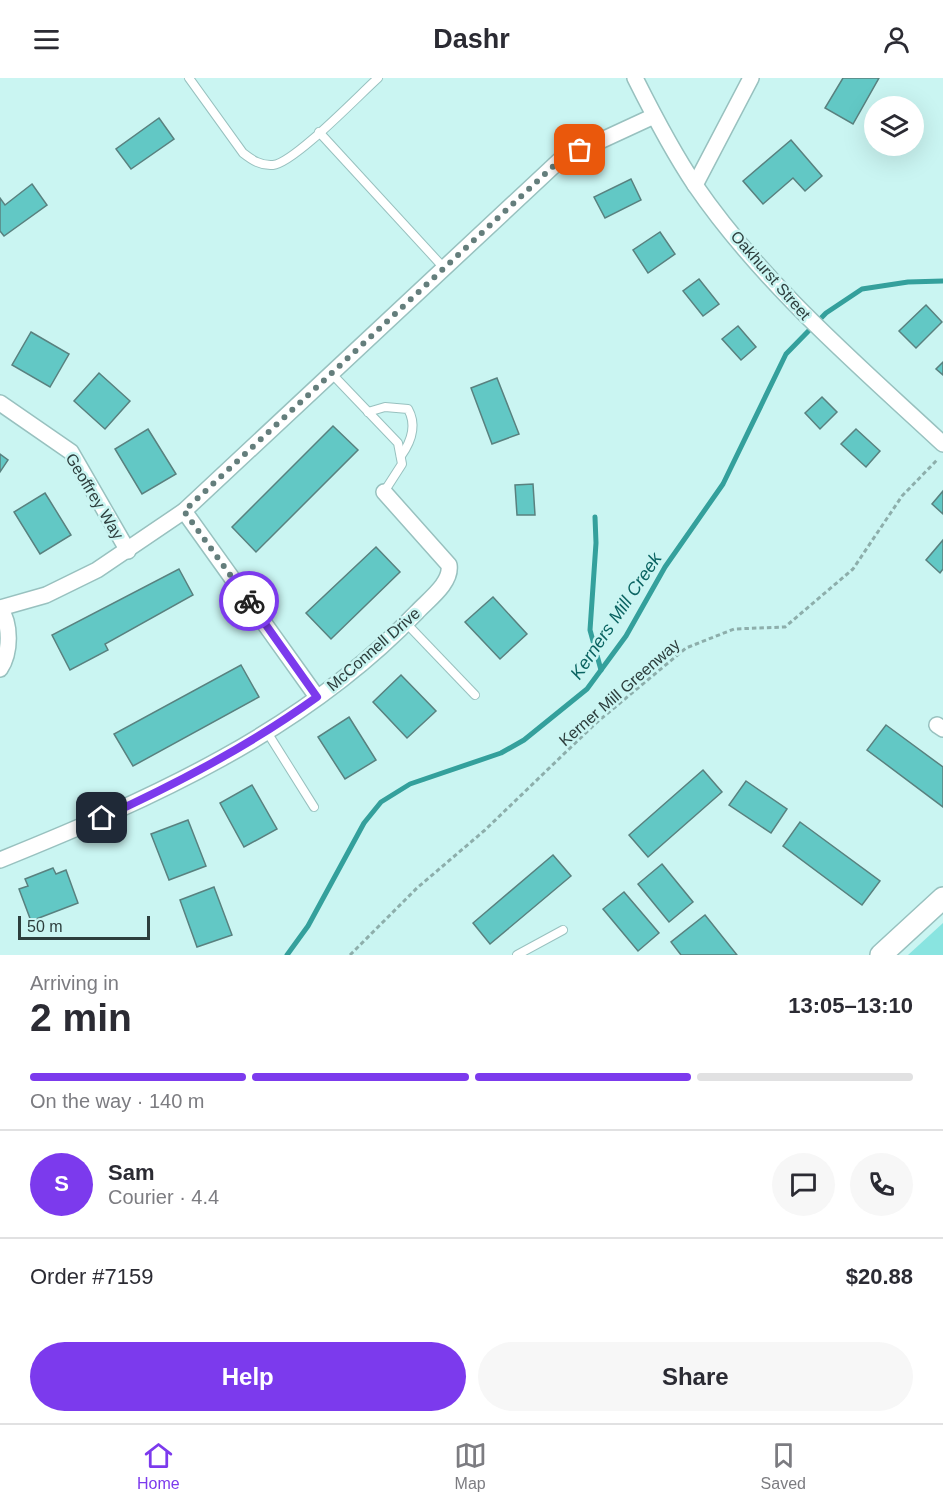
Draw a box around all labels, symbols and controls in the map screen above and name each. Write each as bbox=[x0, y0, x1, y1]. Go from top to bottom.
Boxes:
icon: menu bbox=[30, 23, 63, 56]
icon: person bbox=[880, 23, 913, 56]
text: Dashr bbox=[433, 24, 510, 54]
map controls bbox=[864, 96, 924, 156]
button: layers bbox=[864, 96, 924, 156]
pin bbox=[554, 124, 605, 175]
icon: bag bbox=[563, 133, 596, 166]
street label: Oakhurst Street bbox=[727, 227, 814, 324]
street label: Geoffrey Way bbox=[62, 450, 127, 542]
water label: Kerners Mill Creek bbox=[566, 548, 666, 683]
courier bbox=[219, 571, 279, 631]
icon: bike bbox=[233, 585, 266, 618]
street label: McConnell Drive bbox=[323, 604, 423, 694]
street label: Kerner Mill Greenway bbox=[556, 636, 683, 749]
pin bbox=[76, 792, 127, 843]
icon: home bbox=[85, 801, 118, 834]
scale bar bbox=[18, 913, 150, 940]
text: 50 m bbox=[27, 918, 63, 935]
text: Arriving in bbox=[30, 972, 119, 994]
text: 13:05–13:10 bbox=[788, 993, 913, 1018]
text: 2 min bbox=[30, 996, 132, 1039]
text: On the way · 140 m bbox=[30, 1090, 205, 1112]
button: chat bbox=[772, 1153, 835, 1216]
button: phone bbox=[850, 1153, 913, 1216]
text: Sam bbox=[108, 1160, 154, 1185]
text: S bbox=[54, 1171, 69, 1196]
text: Courier · 4.4 bbox=[108, 1186, 219, 1208]
text: Order #7159 bbox=[30, 1264, 154, 1289]
text: $20.88 bbox=[846, 1264, 913, 1289]
button: Help bbox=[30, 1342, 466, 1411]
button: Share bbox=[478, 1342, 913, 1411]
tab: Home bbox=[137, 1439, 180, 1493]
tab: Map bbox=[454, 1439, 487, 1493]
tab: Saved bbox=[761, 1439, 806, 1493]

